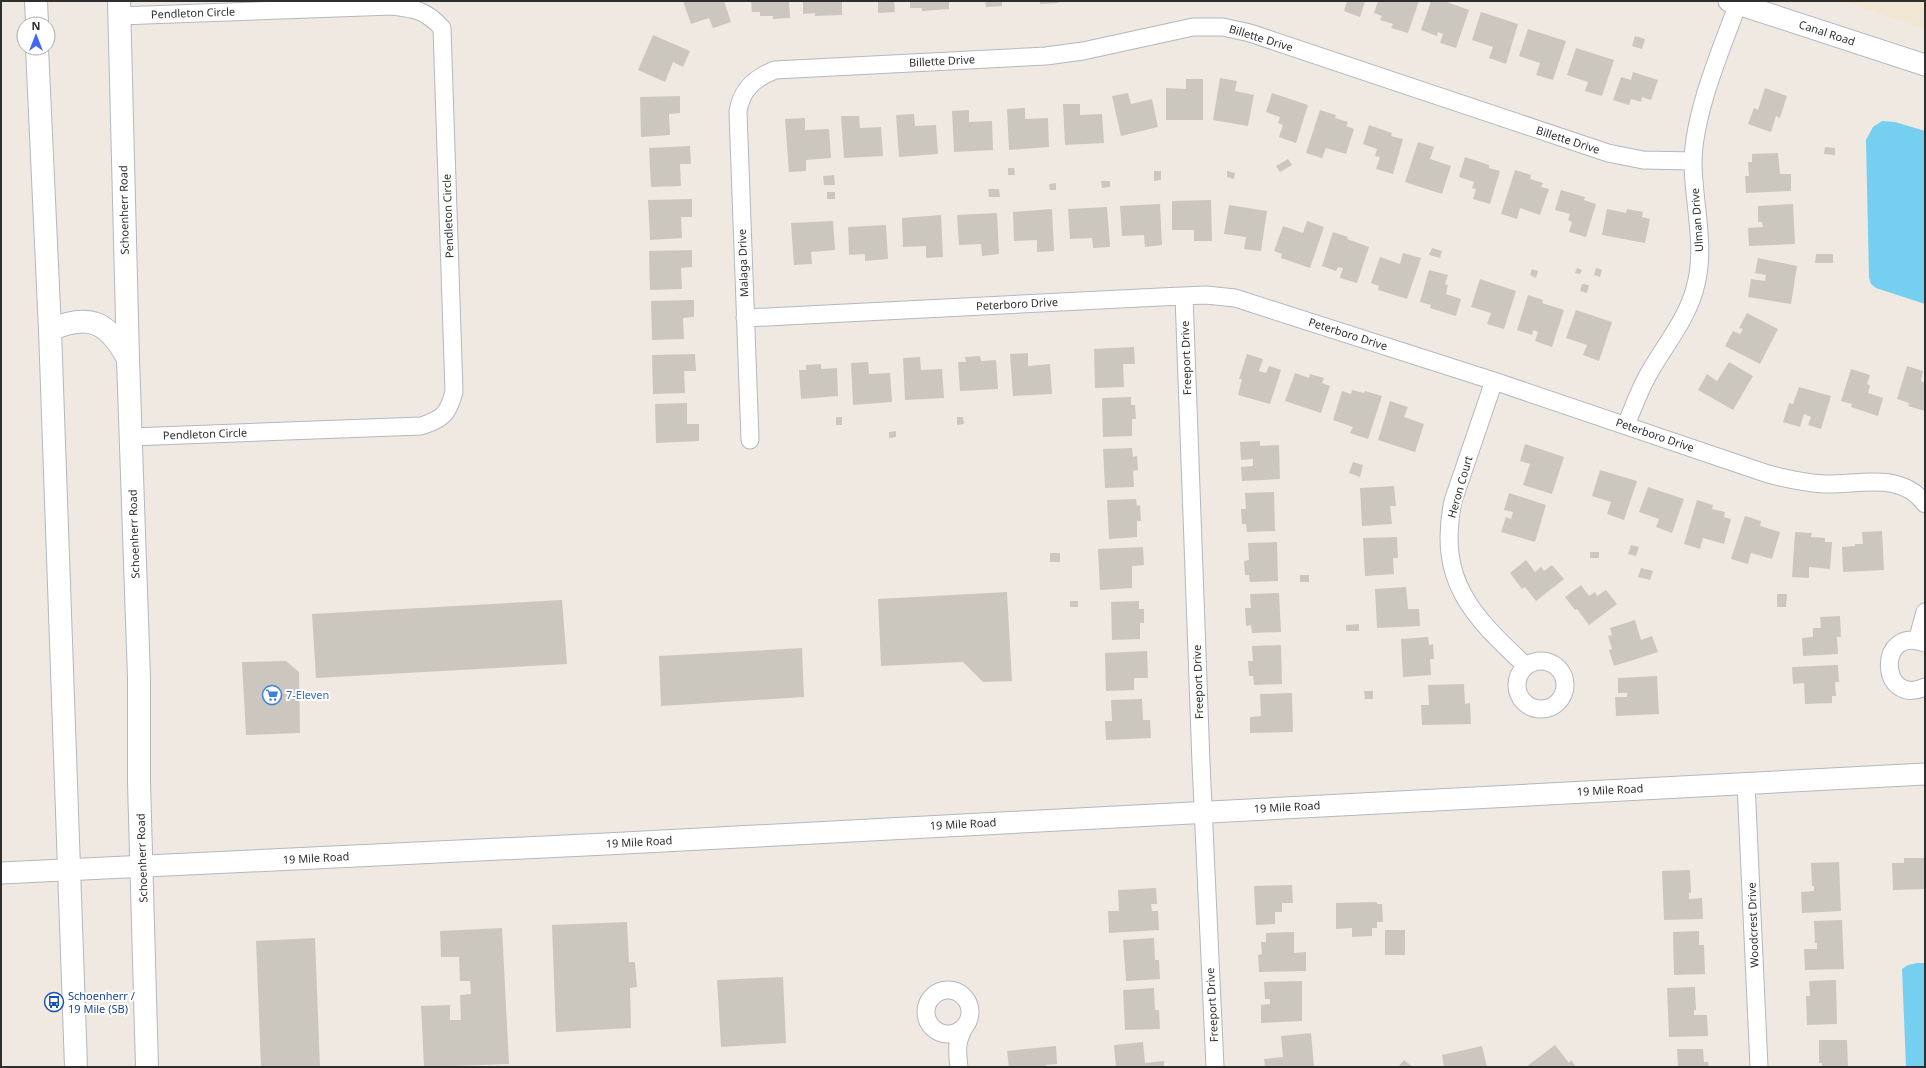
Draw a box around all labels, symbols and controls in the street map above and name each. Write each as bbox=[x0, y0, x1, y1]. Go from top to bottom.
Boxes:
street label: Pendleton Circle bbox=[151, 4, 235, 21]
north arrow bbox=[16, 16, 56, 56]
street label: Canal Road bbox=[1797, 16, 1857, 49]
text: N bbox=[32, 18, 40, 33]
street label: Billette Drive bbox=[1227, 21, 1295, 54]
street label: Billette Drive bbox=[909, 51, 975, 70]
street label: Billette Drive bbox=[1534, 122, 1602, 157]
street label: Schoenherr Road bbox=[115, 165, 132, 255]
street label: Pendleton Circle bbox=[439, 174, 456, 258]
street label: Ulman Drive bbox=[1687, 187, 1706, 253]
street label: Malaga Drive bbox=[734, 229, 751, 297]
street label: Peterboro Drive bbox=[976, 294, 1058, 313]
street label: Peterboro Drive bbox=[1307, 314, 1389, 353]
street label: Freeport Drive bbox=[1177, 321, 1194, 395]
street label: Peterboro Drive bbox=[1614, 414, 1696, 455]
street label: Pendleton Circle bbox=[163, 425, 247, 442]
street label: Heron Court bbox=[1444, 454, 1476, 520]
street label: Schoenherr Road bbox=[124, 489, 143, 579]
street label: Freeport Drive bbox=[1189, 645, 1206, 719]
supermarket icon: 7-Eleven bbox=[261, 684, 283, 706]
place label: 7-Eleven bbox=[286, 687, 329, 702]
street label: 19 Mile Road bbox=[1576, 780, 1644, 799]
street label: 19 Mile Road bbox=[1253, 797, 1321, 816]
street label: Schoenherr Road bbox=[132, 813, 151, 903]
street label: 19 Mile Road bbox=[929, 814, 997, 833]
street label: 19 Mile Road bbox=[605, 832, 673, 851]
street label: 19 Mile Road bbox=[282, 848, 350, 867]
street label: Woodcrest Drive bbox=[1744, 882, 1761, 968]
street label: Freeport Drive bbox=[1202, 967, 1221, 1043]
place label: Schoenherr / 19 Mile (SB) bbox=[68, 988, 135, 1016]
bus stop icon: Schoenherr / 19 Mile (SB) bbox=[43, 991, 65, 1013]

